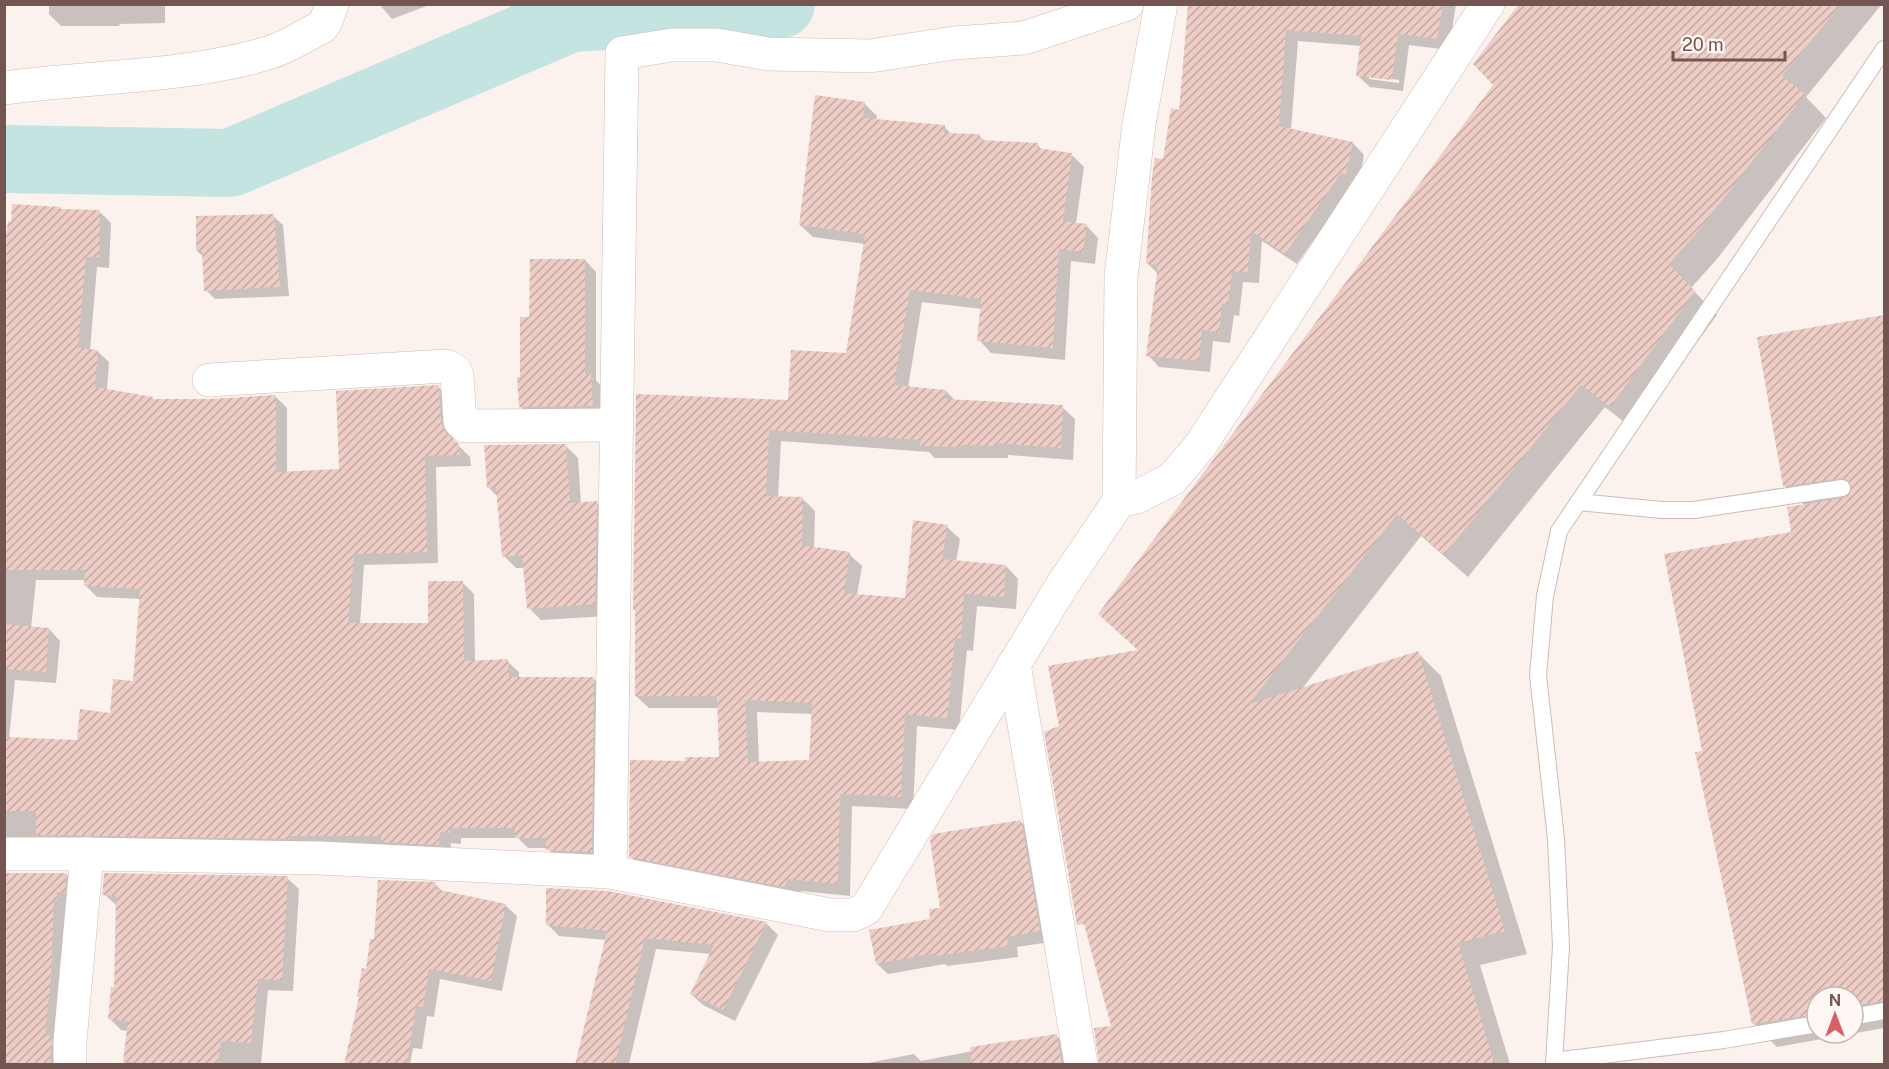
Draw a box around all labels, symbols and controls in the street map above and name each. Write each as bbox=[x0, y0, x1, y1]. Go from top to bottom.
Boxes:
scale bar bbox=[1673, 24, 1786, 62]
text: 20 m bbox=[1682, 34, 1724, 55]
north arrow bbox=[1805, 985, 1865, 1045]
text: N bbox=[1829, 991, 1841, 1010]

